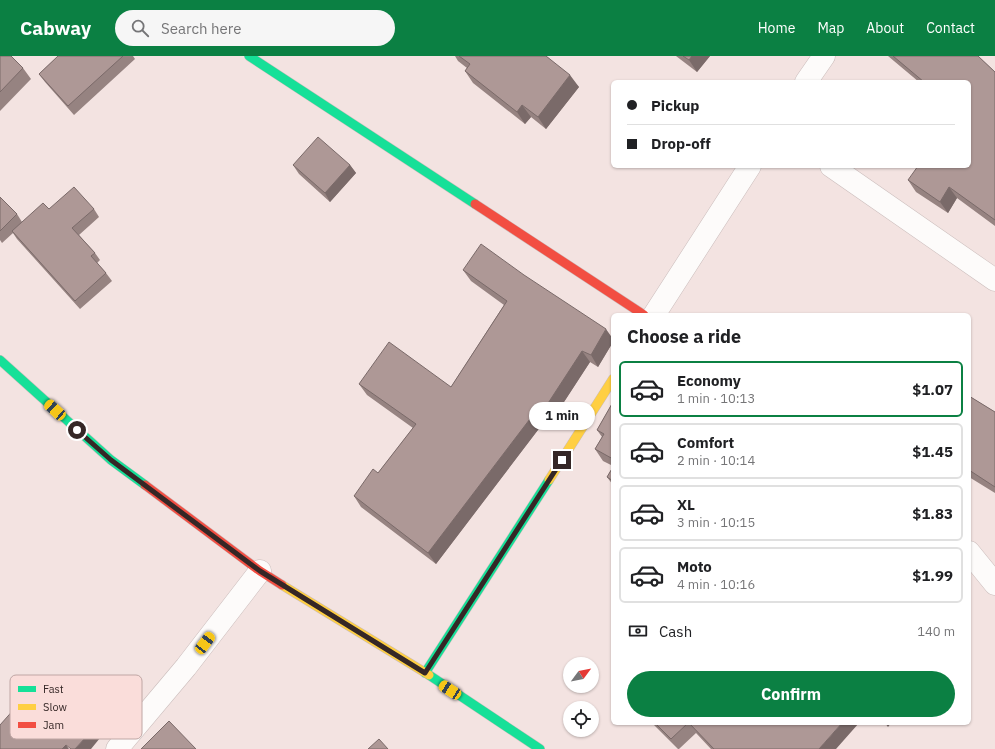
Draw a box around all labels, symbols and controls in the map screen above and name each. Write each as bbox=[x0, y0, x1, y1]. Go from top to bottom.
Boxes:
search box bbox=[115, 10, 395, 46]
text: Cabway bbox=[20, 16, 91, 40]
icon: search bbox=[129, 17, 151, 39]
text: Search here bbox=[161, 19, 241, 38]
text: Home bbox=[758, 19, 795, 37]
text: Map bbox=[817, 19, 844, 37]
text: About bbox=[866, 19, 904, 37]
text: Contact bbox=[926, 19, 975, 37]
text: Pickup bbox=[651, 96, 699, 115]
text: Drop-off bbox=[651, 134, 711, 153]
text: Choose a ride bbox=[627, 325, 741, 348]
icon: car bbox=[629, 371, 665, 407]
text: Economy bbox=[677, 371, 741, 390]
text: $1.07 bbox=[912, 380, 953, 399]
text: 1 min · 10:13 bbox=[677, 390, 755, 407]
car bbox=[42, 398, 68, 422]
callout: 1 min bbox=[529, 402, 595, 430]
text: 1 min bbox=[545, 407, 579, 424]
route start bbox=[68, 421, 86, 439]
icon: car bbox=[629, 433, 665, 469]
text: Comfort bbox=[677, 433, 734, 452]
text: $1.45 bbox=[912, 442, 953, 461]
route end bbox=[553, 451, 571, 469]
text: 2 min · 10:14 bbox=[677, 452, 755, 469]
icon: car bbox=[629, 495, 665, 531]
text: XL bbox=[677, 495, 695, 514]
text: $1.83 bbox=[912, 504, 953, 523]
text: 3 min · 10:15 bbox=[677, 514, 755, 531]
icon: car bbox=[629, 557, 665, 593]
text: Moto bbox=[677, 557, 712, 576]
text: $1.99 bbox=[912, 566, 953, 585]
text: 4 min · 10:16 bbox=[677, 576, 755, 593]
icon: cash bbox=[627, 620, 649, 642]
text: Cash bbox=[659, 622, 692, 641]
text: 140 m bbox=[917, 623, 955, 640]
car bbox=[193, 630, 217, 656]
north arrow bbox=[563, 657, 599, 693]
map controls bbox=[563, 657, 599, 737]
button: Confirm bbox=[627, 671, 955, 717]
legend bbox=[10, 675, 142, 739]
car bbox=[437, 678, 463, 702]
text: Fast bbox=[43, 682, 64, 696]
text: Slow bbox=[43, 700, 67, 714]
button: locate bbox=[563, 701, 599, 737]
text: Jam bbox=[43, 718, 64, 732]

